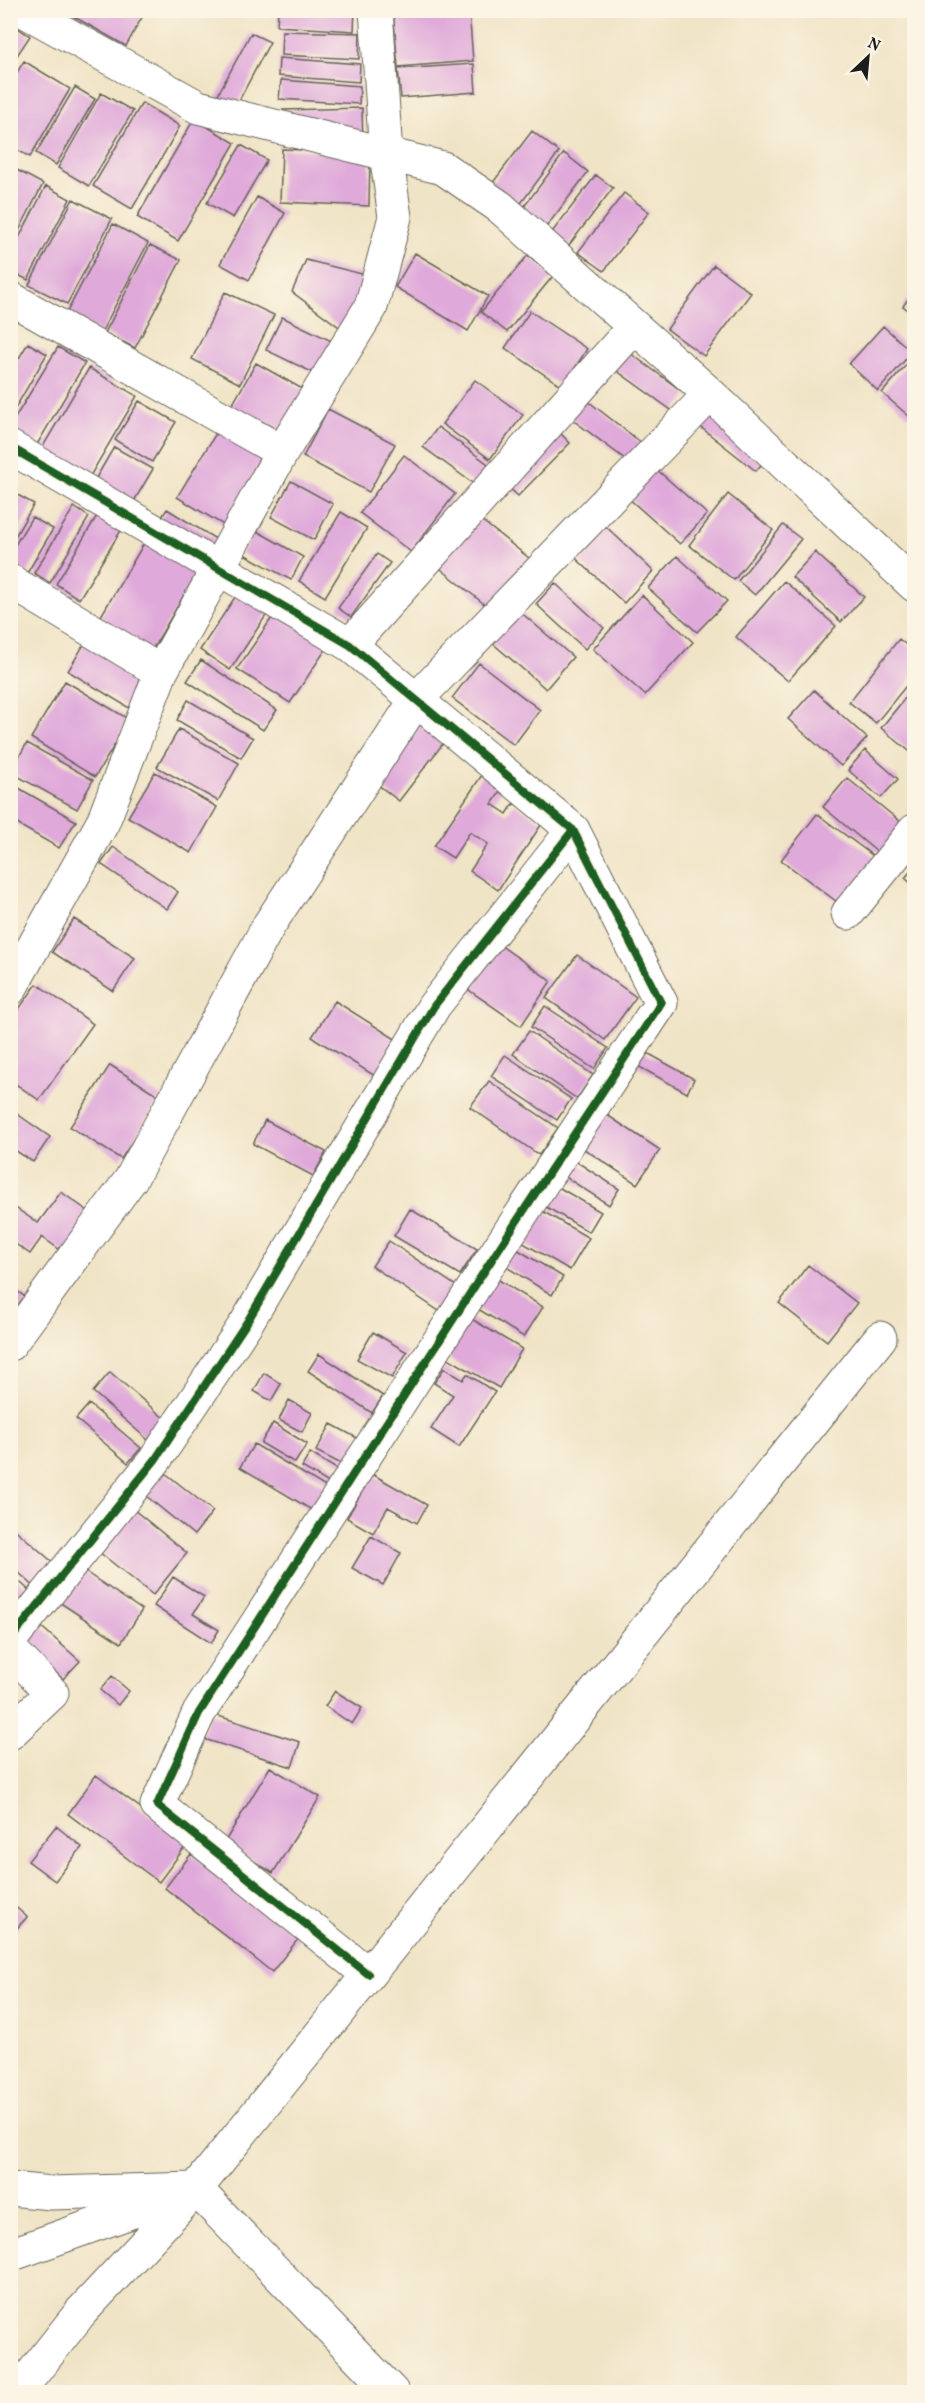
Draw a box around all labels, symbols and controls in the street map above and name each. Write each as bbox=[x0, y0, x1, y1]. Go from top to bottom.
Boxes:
north arrow bbox=[838, 27, 898, 87]
text: N bbox=[864, 33, 884, 58]

